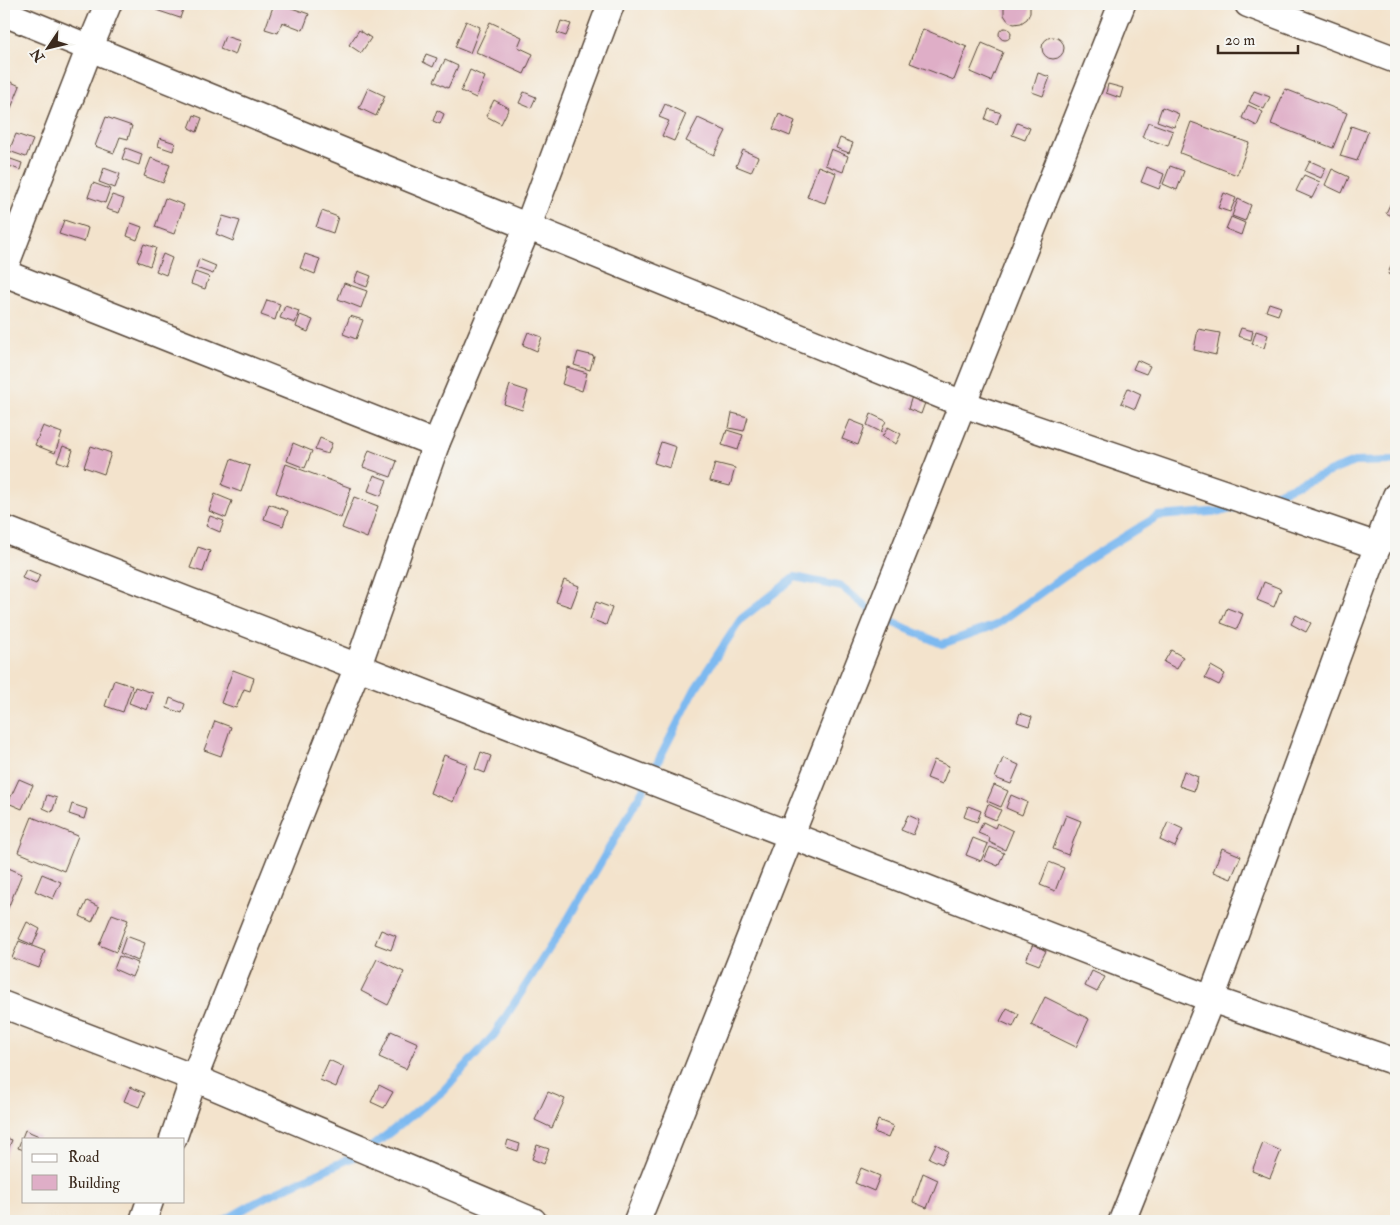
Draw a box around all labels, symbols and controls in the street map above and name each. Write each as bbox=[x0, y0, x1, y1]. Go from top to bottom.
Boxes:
north arrow bbox=[22, 22, 72, 72]
scale bar bbox=[1218, 22, 1298, 54]
text: 20 m bbox=[1225, 31, 1255, 50]
text: N bbox=[27, 45, 49, 66]
legend bbox=[22, 1138, 185, 1202]
text: Road bbox=[68, 1148, 100, 1167]
text: Building bbox=[68, 1174, 120, 1193]

